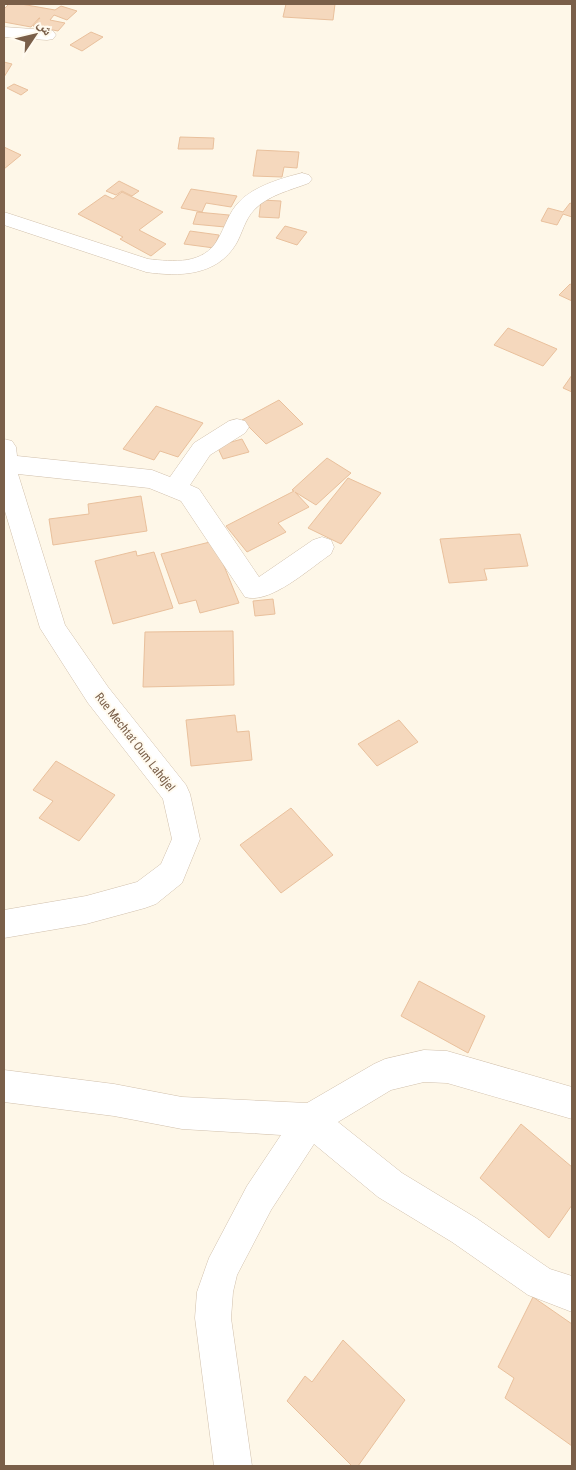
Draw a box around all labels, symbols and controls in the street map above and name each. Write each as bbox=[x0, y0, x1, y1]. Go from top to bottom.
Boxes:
north arrow bbox=[10, 10, 60, 60]
text: ش bbox=[34, 17, 57, 39]
street label: Rue Mechtat Oum Lahdjel bbox=[92, 690, 178, 794]

